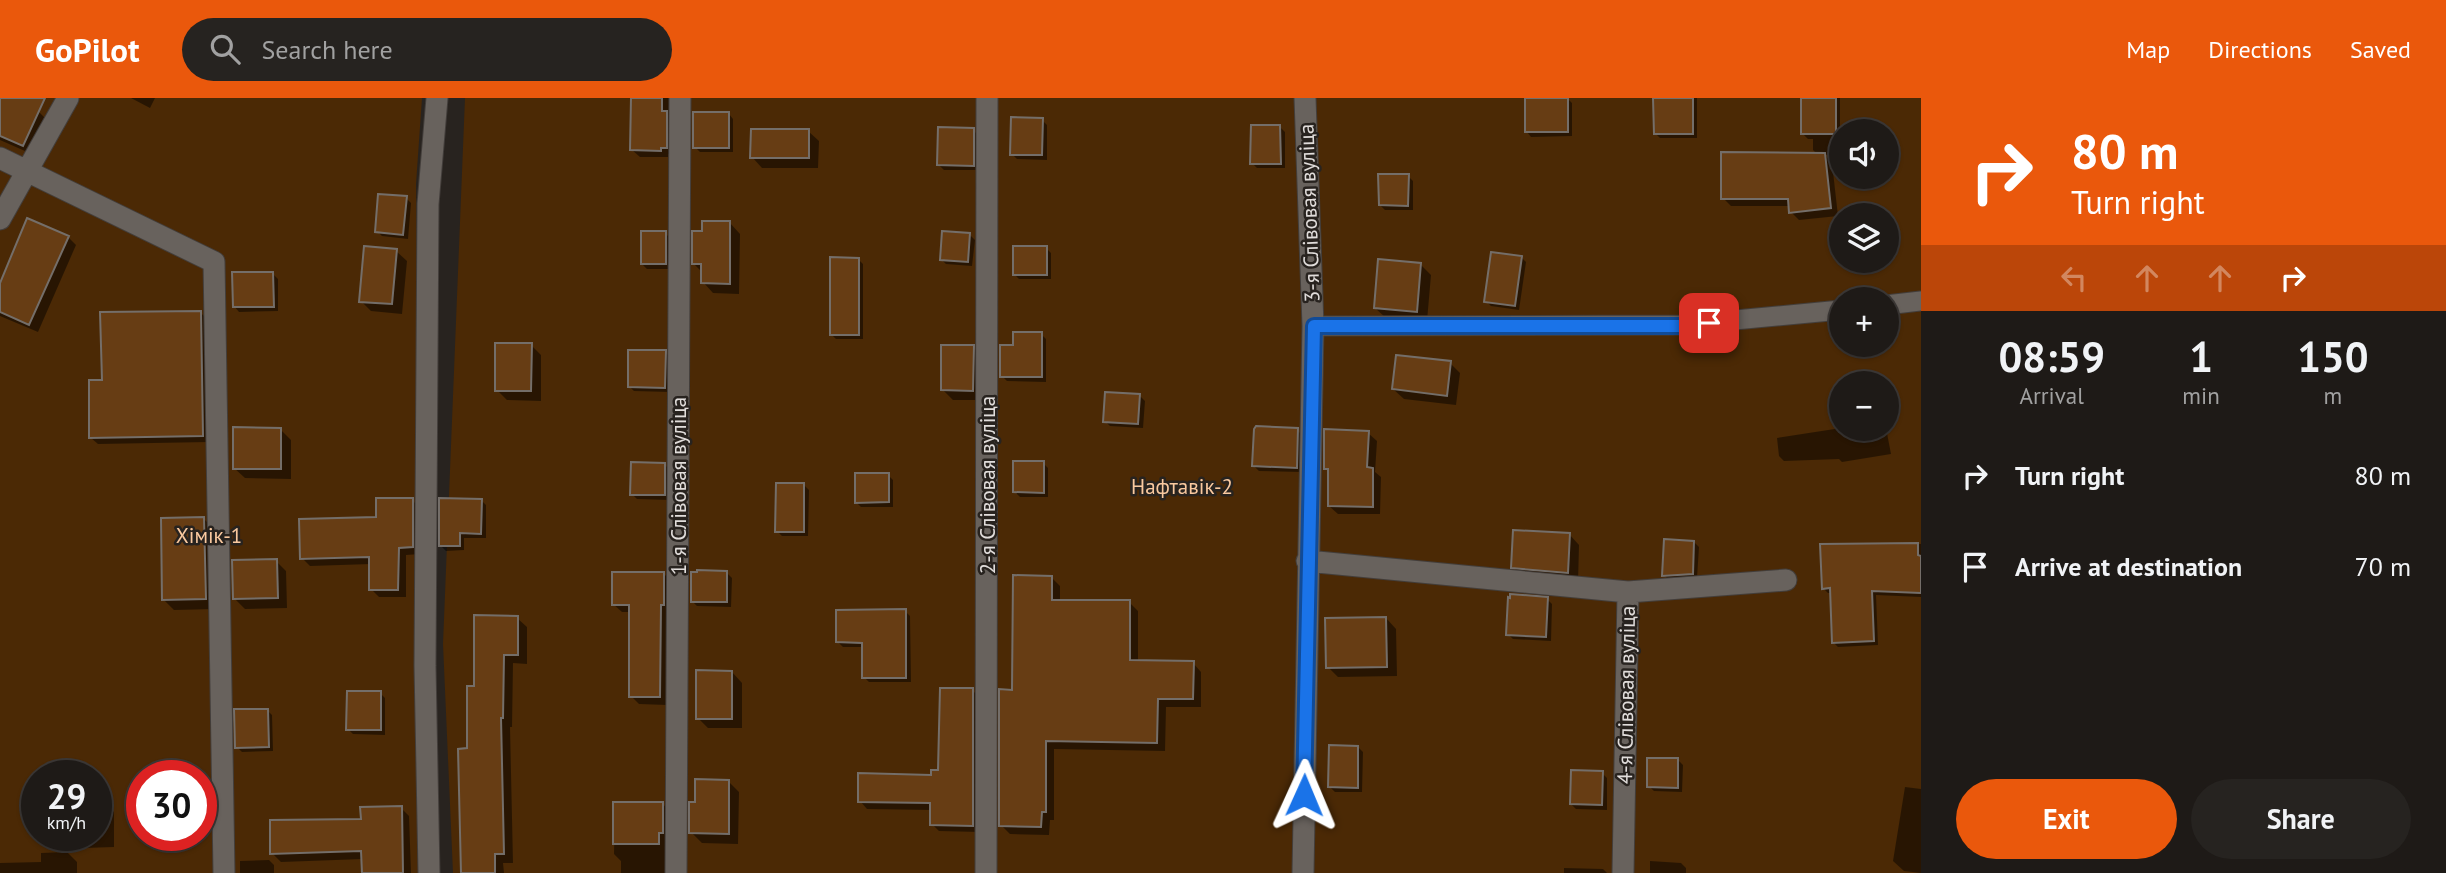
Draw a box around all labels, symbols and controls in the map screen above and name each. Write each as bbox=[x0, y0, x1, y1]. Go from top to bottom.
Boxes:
search box bbox=[182, 18, 672, 81]
text: GoPilot bbox=[35, 28, 140, 71]
icon: search bbox=[206, 30, 244, 68]
text: Search here bbox=[262, 33, 393, 66]
text: Map bbox=[2126, 34, 2170, 65]
text: Directions bbox=[2208, 34, 2312, 65]
text: Saved bbox=[2350, 34, 2411, 65]
map controls bbox=[1829, 119, 1899, 441]
button: sound bbox=[1829, 119, 1899, 189]
text: 80 m bbox=[2071, 119, 2178, 183]
street label: 3-я Слівовая вуліца bbox=[1292, 123, 1326, 303]
icon: right bbox=[1956, 126, 2047, 217]
text: Turn right bbox=[2071, 181, 2205, 223]
button: layers bbox=[1829, 203, 1899, 273]
icon: left bbox=[2055, 259, 2093, 297]
icon: ahead bbox=[2128, 259, 2166, 297]
icon: ahead bbox=[2201, 259, 2239, 297]
icon: right bbox=[2274, 259, 2312, 297]
button: + bbox=[1829, 287, 1899, 357]
pin bbox=[1679, 293, 1739, 353]
icon: arrive bbox=[1690, 304, 1728, 342]
text: 08:59 bbox=[1998, 329, 2105, 384]
text: 1 bbox=[2189, 329, 2213, 384]
text: 150 bbox=[2297, 329, 2369, 384]
button: − bbox=[1829, 371, 1899, 441]
text: Arrival bbox=[2019, 381, 2084, 410]
text: min bbox=[2182, 381, 2220, 410]
text: m bbox=[2324, 381, 2342, 410]
street label: 2-я Слівовая вуліца bbox=[974, 396, 1001, 574]
street label: 1-я Слівовая вуліца bbox=[665, 397, 692, 575]
icon: right bbox=[1956, 457, 1994, 495]
text: Turn right bbox=[2015, 459, 2124, 492]
text: 80 m bbox=[2355, 459, 2411, 492]
park label: Нафтавік-2 bbox=[1131, 473, 1233, 500]
park label: Хімік-1 bbox=[176, 522, 242, 549]
icon: arrive bbox=[1956, 548, 1994, 586]
text: Arrive at destination bbox=[2015, 550, 2242, 583]
text: 70 m bbox=[2355, 550, 2411, 583]
street label: 4-я Слівовая вуліца bbox=[1611, 606, 1641, 784]
position arrow bbox=[1267, 758, 1341, 832]
speed limit sign: 30 bbox=[126, 760, 217, 851]
text: 29 bbox=[47, 773, 86, 819]
button: Exit bbox=[1956, 779, 2177, 859]
button: Share bbox=[2191, 779, 2411, 859]
text: km/h bbox=[47, 811, 86, 834]

